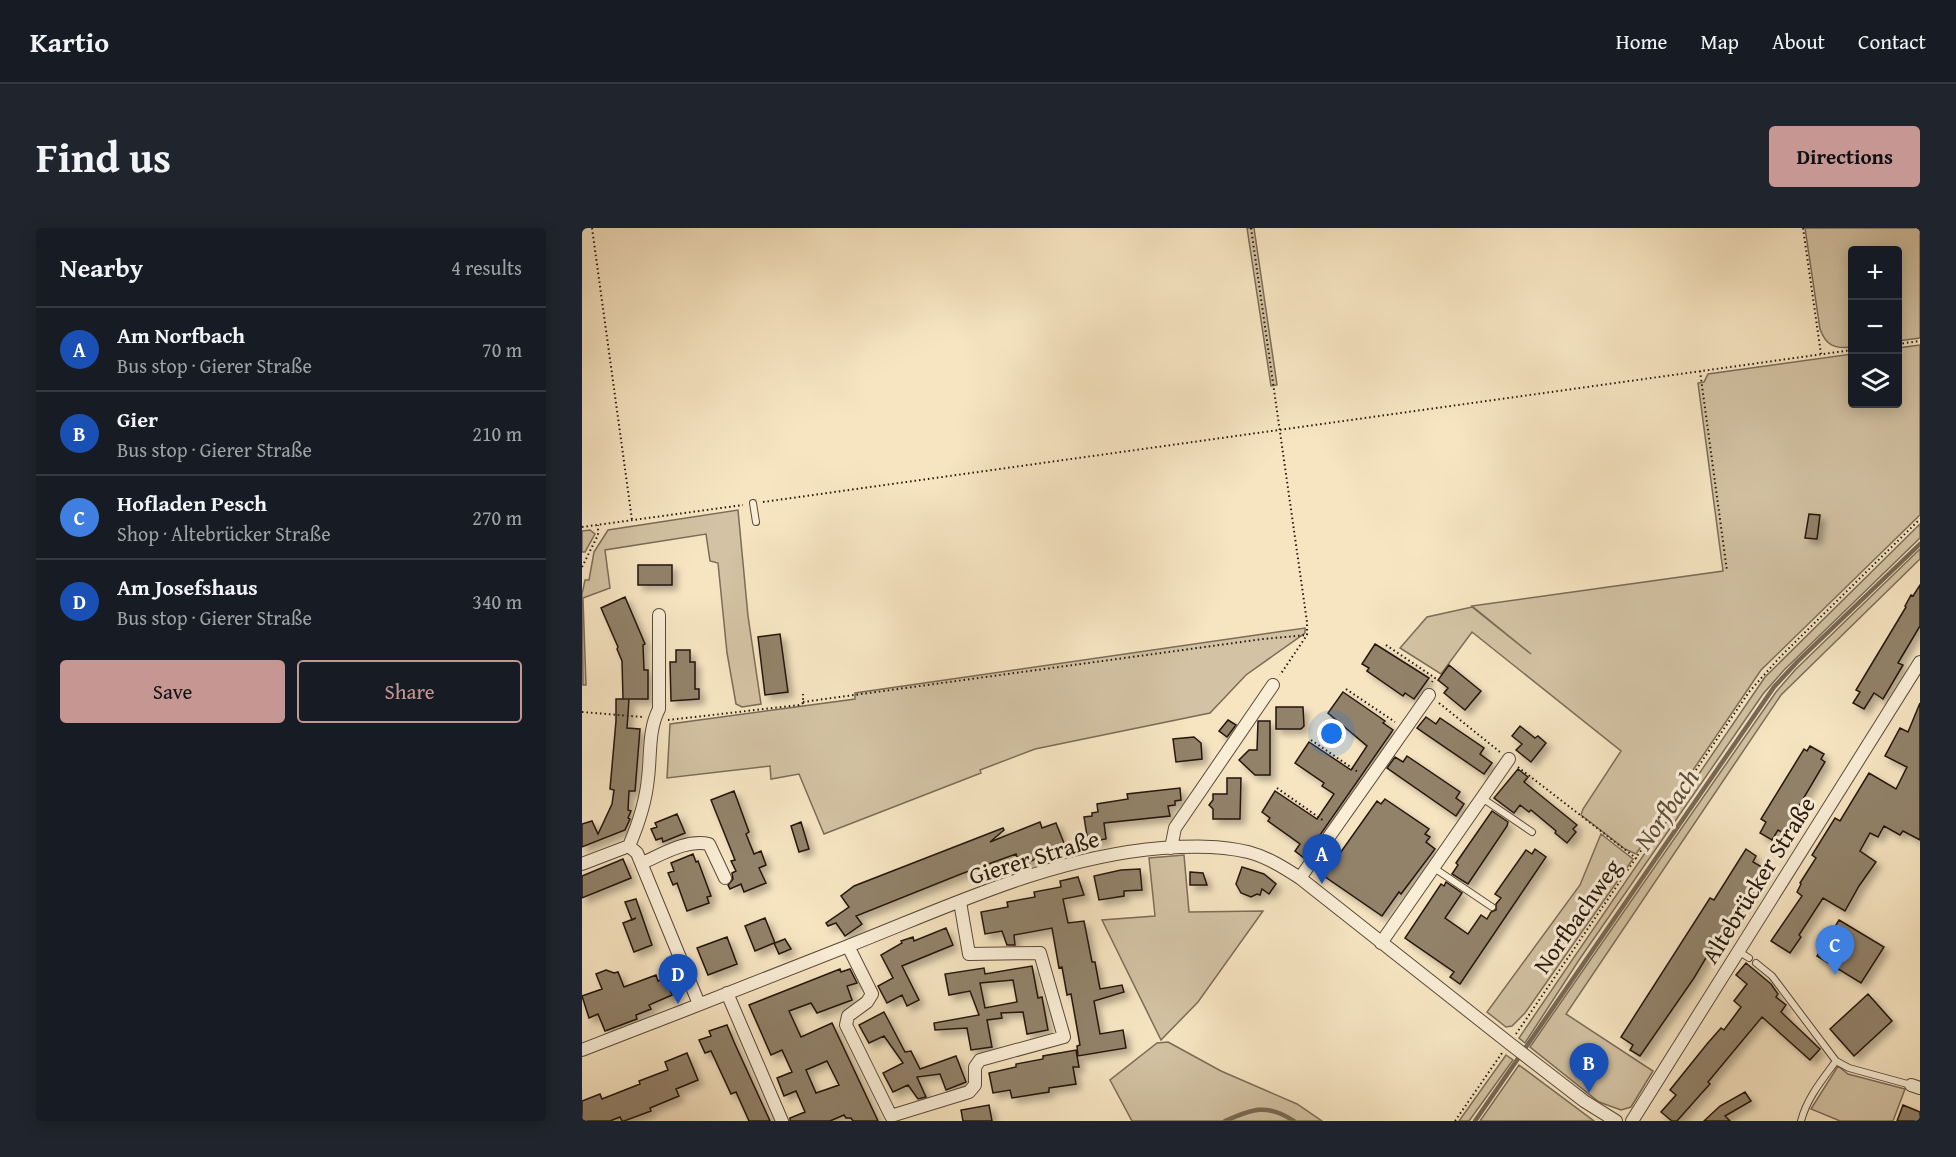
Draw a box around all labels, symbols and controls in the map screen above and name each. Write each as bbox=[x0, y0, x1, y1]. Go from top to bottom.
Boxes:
text: Kartio bbox=[30, 21, 109, 62]
text: Home bbox=[1616, 26, 1667, 57]
text: Map bbox=[1700, 26, 1739, 57]
text: About bbox=[1772, 26, 1825, 57]
text: Contact bbox=[1858, 26, 1926, 57]
text: Find us bbox=[36, 126, 171, 187]
button: Directions bbox=[1769, 126, 1920, 187]
map controls bbox=[1848, 246, 1902, 408]
button: + bbox=[1848, 246, 1902, 300]
text: Nearby bbox=[60, 248, 143, 287]
text: 4 results bbox=[451, 253, 522, 282]
button: − bbox=[1848, 300, 1902, 354]
text: Am Norfbach bbox=[117, 319, 245, 351]
text: A bbox=[73, 335, 86, 364]
text: 70 m bbox=[482, 335, 522, 364]
text: Bus stop · Gierer Straße bbox=[117, 351, 312, 380]
button: layers bbox=[1848, 354, 1902, 408]
text: Gier bbox=[117, 403, 158, 435]
text: B bbox=[73, 419, 86, 448]
text: 210 m bbox=[472, 419, 522, 448]
text: Bus stop · Gierer Straße bbox=[117, 435, 312, 464]
text: Hofladen Pesch bbox=[117, 487, 267, 519]
text: C bbox=[74, 503, 85, 532]
text: 270 m bbox=[472, 503, 522, 532]
text: Shop · Altebrücker Straße bbox=[117, 519, 331, 548]
text: Am Josefshaus bbox=[117, 571, 258, 603]
text: D bbox=[73, 587, 86, 616]
text: 340 m bbox=[472, 587, 522, 616]
text: Bus stop · Gierer Straße bbox=[117, 603, 312, 632]
button: Save bbox=[60, 660, 285, 723]
button: Share bbox=[297, 660, 522, 723]
your location bbox=[1317, 719, 1346, 748]
water label: Norfbach bbox=[1623, 760, 1708, 859]
street label: Altebrücker Straße bbox=[1692, 790, 1824, 970]
street label: Gierer Straße bbox=[965, 821, 1103, 893]
pin: A bbox=[1302, 834, 1342, 884]
street label: Norfbachweg bbox=[1525, 852, 1629, 980]
pin: C bbox=[1816, 926, 1854, 975]
pin: D bbox=[658, 954, 698, 1004]
pin: B bbox=[1570, 1044, 1608, 1093]

